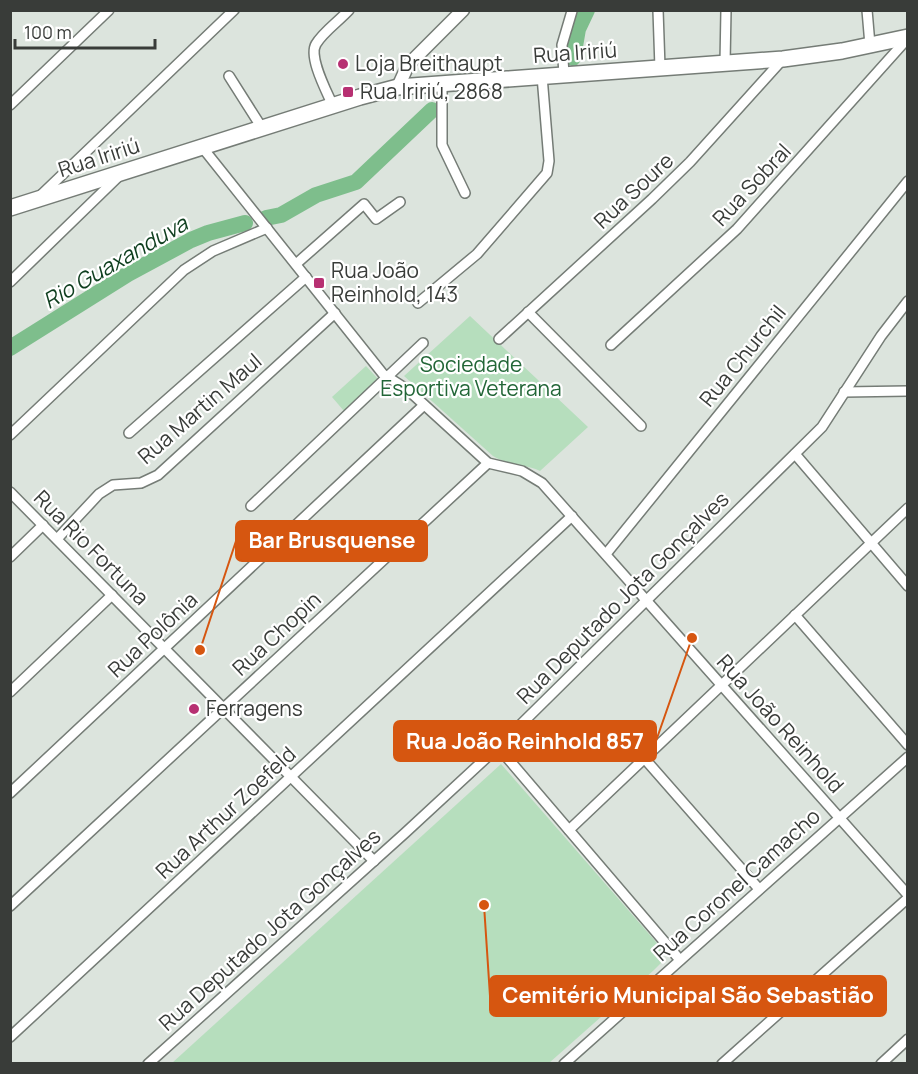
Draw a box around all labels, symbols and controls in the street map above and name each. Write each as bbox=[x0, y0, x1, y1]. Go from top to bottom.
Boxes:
scale bar bbox=[15, 12, 154, 50]
text: 100 m bbox=[24, 20, 72, 44]
street label: Rua Iririú bbox=[532, 35, 618, 69]
place label: Loja Breithaupt bbox=[355, 49, 503, 77]
marker: Loja Breithaupt bbox=[336, 57, 350, 71]
place label: Rua Iririú, 2868 bbox=[360, 77, 503, 105]
marker: Rua Iririú, 2868 bbox=[341, 85, 355, 99]
street label: Rua Iririú bbox=[54, 131, 143, 183]
street label: Rua Sobral bbox=[706, 137, 797, 232]
street label: Rua Soure bbox=[588, 146, 679, 234]
water label: Rio Guaxanduva bbox=[37, 208, 194, 316]
place label: Rua João Reinhold, 143 bbox=[331, 256, 458, 308]
marker: Rua João Reinhold, 143 bbox=[312, 276, 326, 290]
street label: Rua Churchil bbox=[693, 299, 792, 412]
street label: Rua Martin Maul bbox=[132, 347, 267, 470]
park label: Sociedade Esportiva Veterana bbox=[380, 350, 562, 402]
street label: Rua Rio Fortuna bbox=[28, 484, 155, 611]
street label: Rua Deputado Jota Gonçalves bbox=[510, 485, 735, 710]
callout: Bar Brusquense bbox=[236, 521, 427, 561]
text: Bar Brusquense bbox=[248, 525, 416, 555]
street label: Rua Chopin bbox=[226, 585, 327, 681]
street label: Rua Polônia bbox=[101, 586, 203, 683]
street label: Rua João Reinhold bbox=[711, 648, 850, 799]
place label: Ferragens bbox=[206, 694, 303, 722]
marker: Ferragens bbox=[187, 702, 201, 716]
callout: Rua João Reinhold 857 bbox=[394, 721, 656, 761]
text: Rua João Reinhold 857 bbox=[406, 726, 644, 756]
street label: Rua Arthur Zoefeld bbox=[149, 740, 301, 885]
street label: Rua Coronel Camacho bbox=[647, 802, 826, 967]
street label: Rua Deputado Jota Gonçalves bbox=[152, 822, 386, 1036]
callout: Cemitério Municipal São Sebastião bbox=[490, 976, 886, 1016]
text: Cemitério Municipal São Sebastião bbox=[502, 980, 874, 1010]

